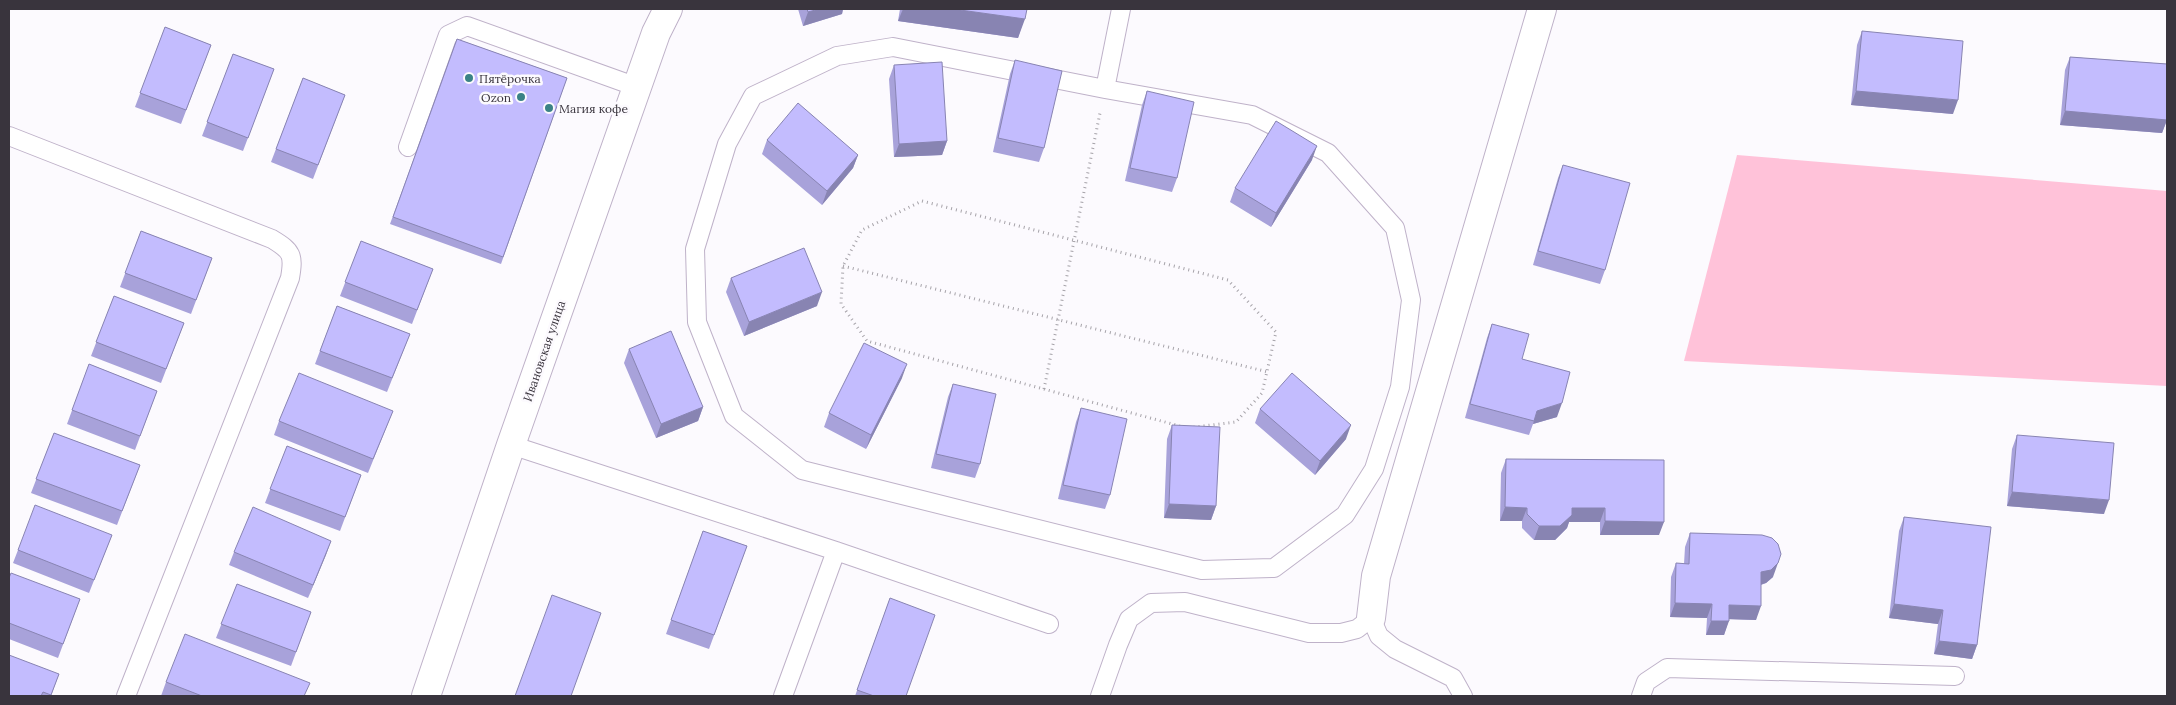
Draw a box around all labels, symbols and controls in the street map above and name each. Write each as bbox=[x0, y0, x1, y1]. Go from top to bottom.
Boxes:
place label: Пятёрочка bbox=[479, 71, 541, 86]
marker: Пятёрочка bbox=[463, 72, 475, 84]
place label: Ozon bbox=[481, 90, 511, 105]
marker: Ozon bbox=[515, 91, 527, 103]
place label: Магия кофе bbox=[559, 101, 628, 116]
marker: Магия кофе bbox=[543, 102, 555, 114]
street label: Ивановская улица bbox=[520, 299, 568, 403]

